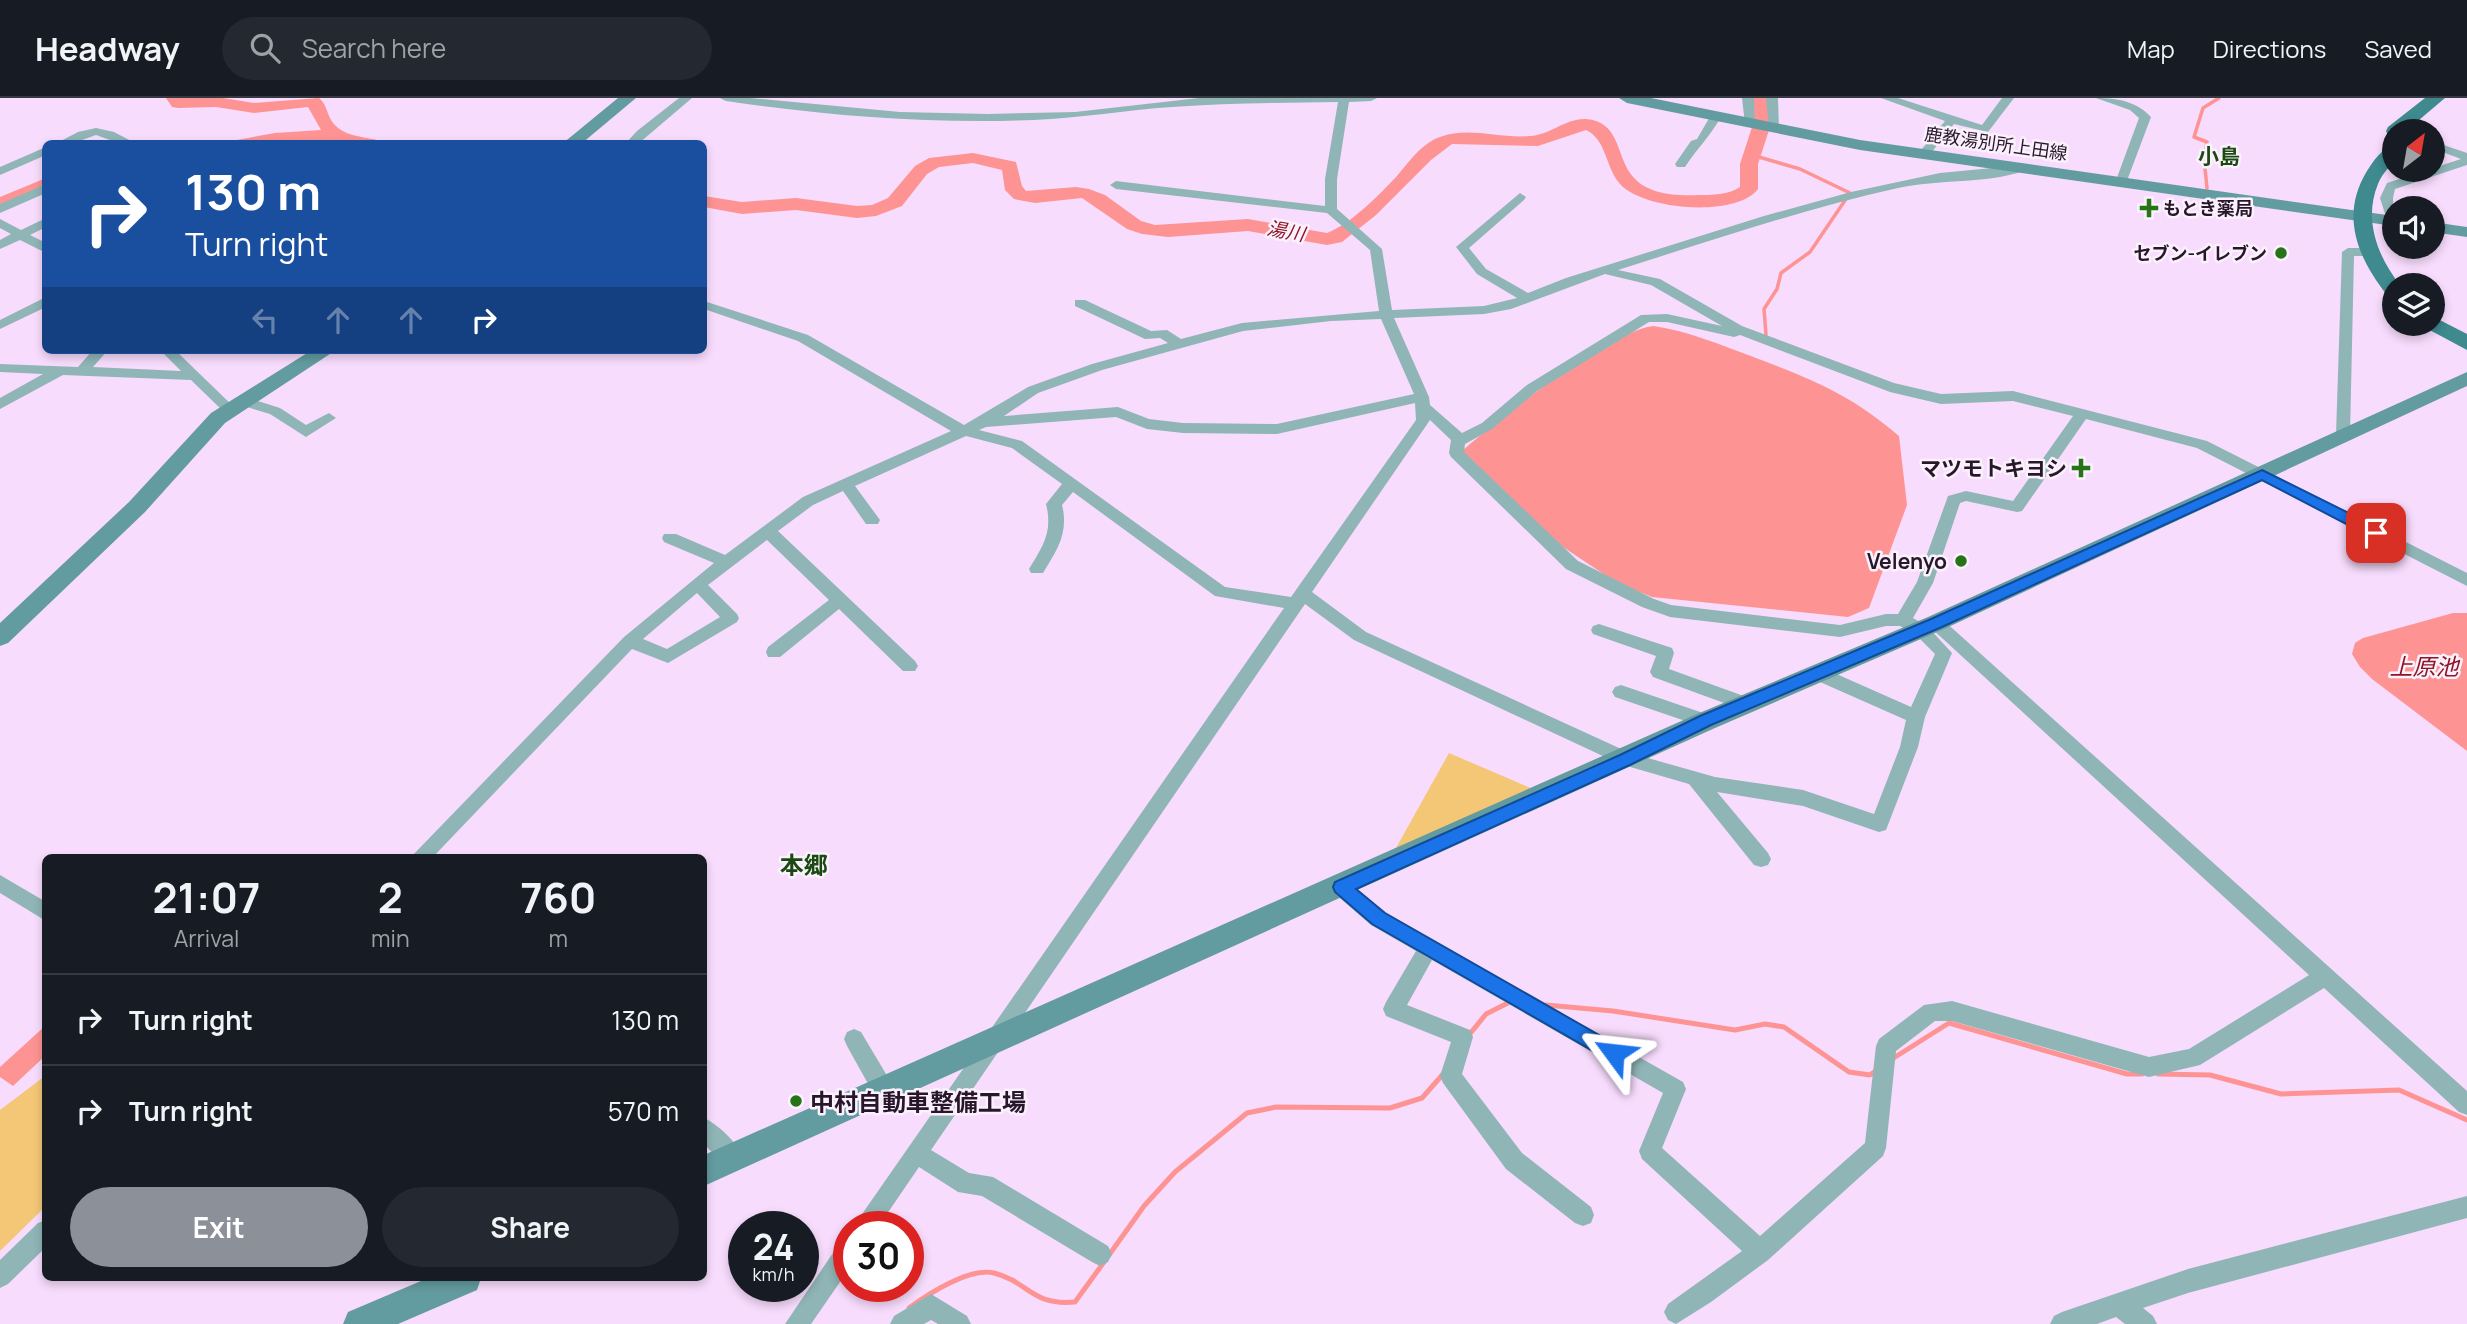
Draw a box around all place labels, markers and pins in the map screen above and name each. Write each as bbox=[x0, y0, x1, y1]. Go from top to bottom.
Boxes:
place label: もとき薬局 bbox=[2163, 196, 2253, 220]
marker: もとき薬局 bbox=[2141, 200, 2157, 216]
place label: セブン-イレブン bbox=[2133, 241, 2267, 265]
marker: セブン-イレブン bbox=[2273, 245, 2289, 261]
place label: マツモトキヨシ bbox=[1920, 454, 2067, 482]
marker: マツモトキヨシ bbox=[2073, 460, 2089, 476]
pin bbox=[2346, 503, 2406, 563]
place label: Velenyo bbox=[1867, 547, 1947, 575]
marker: Velenyo bbox=[1953, 553, 1969, 569]
place label: 中村自動車整備工場 bbox=[810, 1085, 1026, 1118]
marker: 中村自動車整備工場 bbox=[788, 1093, 804, 1109]

